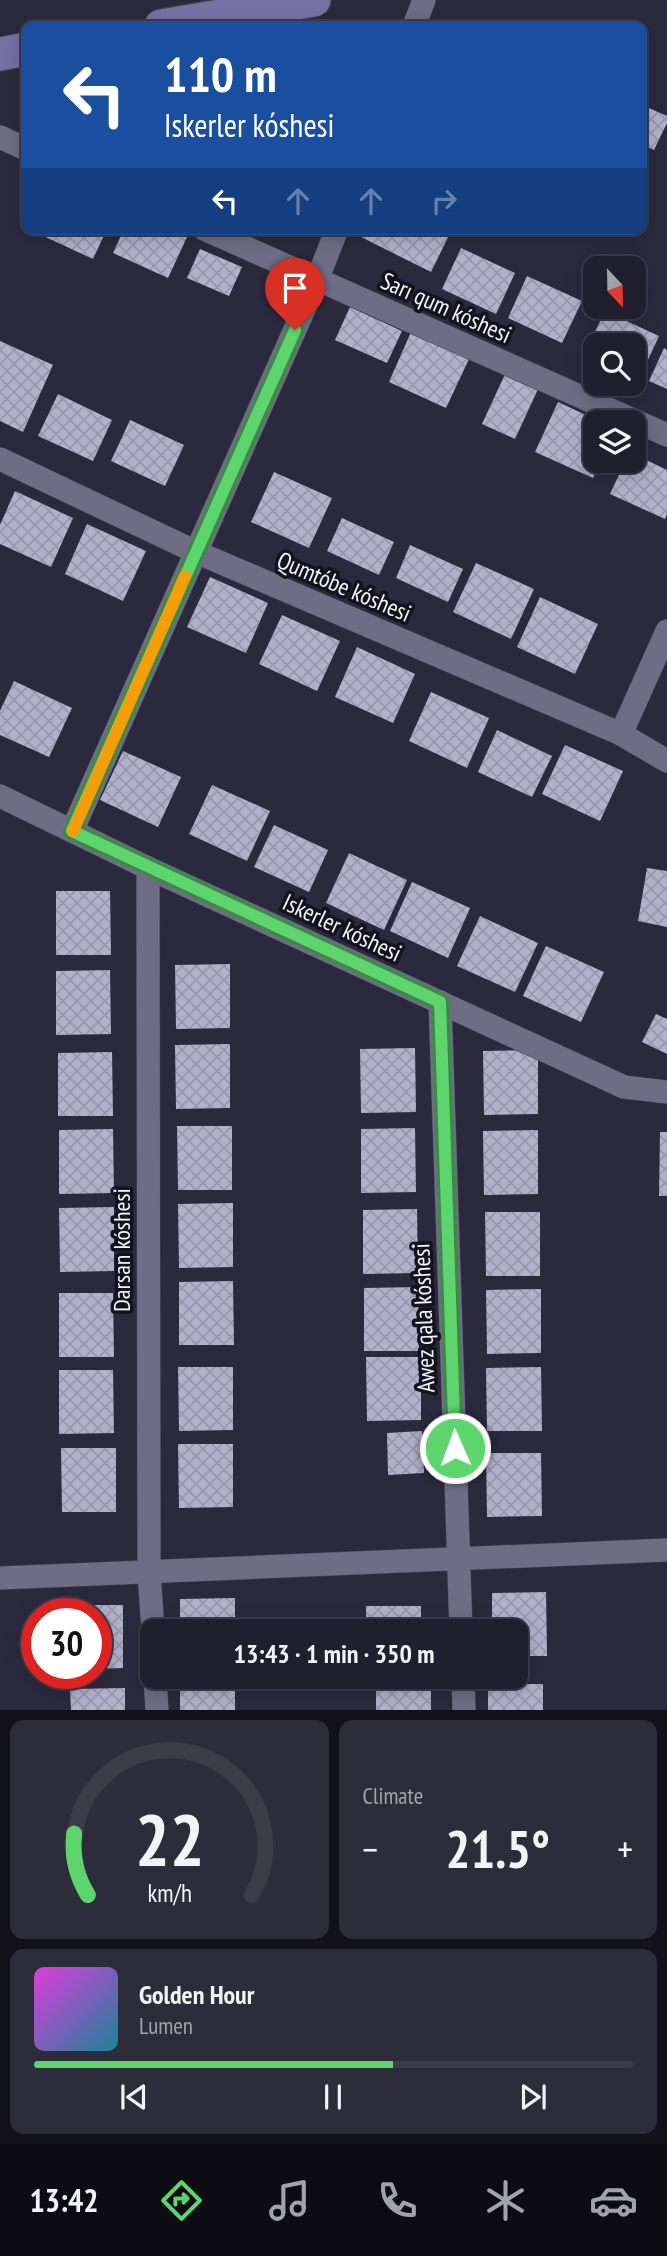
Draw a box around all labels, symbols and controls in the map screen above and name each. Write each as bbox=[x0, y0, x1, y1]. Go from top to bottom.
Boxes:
text: 110 m bbox=[164, 42, 277, 106]
icon: left bbox=[49, 49, 140, 140]
text: Iskerler kóshesi bbox=[164, 104, 334, 146]
icon: left bbox=[206, 182, 244, 220]
icon: ahead bbox=[279, 182, 317, 220]
icon: ahead bbox=[352, 182, 390, 220]
icon: right bbox=[425, 182, 463, 220]
north arrow bbox=[583, 256, 646, 318]
map controls bbox=[583, 256, 646, 473]
pin bbox=[265, 258, 325, 330]
street label: Sarı qum kóshesi bbox=[376, 265, 516, 350]
icon: arrive bbox=[276, 269, 314, 307]
button: search bbox=[583, 333, 646, 396]
button: layers bbox=[583, 410, 646, 473]
street label: Qumtóbe kóshesi bbox=[272, 544, 416, 629]
street label: Iskerler kóshesi bbox=[278, 886, 407, 969]
street label: Darsan kóshesi bbox=[106, 1188, 137, 1312]
street label: Awez qala kóshesi bbox=[405, 1243, 442, 1393]
position arrow bbox=[418, 1411, 492, 1485]
speed limit sign: 30 bbox=[21, 1598, 112, 1689]
text: 13:43 · 1 min · 350 m bbox=[234, 1637, 434, 1670]
text: Climate bbox=[363, 1781, 423, 1810]
text: 22 bbox=[134, 1792, 204, 1886]
text: 21.5° bbox=[445, 1815, 550, 1882]
text: − bbox=[363, 1824, 378, 1873]
text: + bbox=[617, 1824, 633, 1873]
text: km/h bbox=[147, 1877, 191, 1909]
text: Golden Hour bbox=[139, 1978, 254, 2011]
text: Lumen bbox=[139, 2011, 193, 2040]
icon: previous bbox=[115, 2078, 153, 2116]
icon: pause bbox=[314, 2078, 352, 2116]
icon: next bbox=[514, 2078, 552, 2116]
icon: directions bbox=[157, 2176, 206, 2225]
icon: music bbox=[265, 2176, 314, 2225]
icon: phone bbox=[373, 2176, 422, 2225]
icon: climate bbox=[481, 2176, 530, 2225]
icon: car bbox=[589, 2176, 638, 2225]
text: 13:42 bbox=[29, 2179, 99, 2221]

